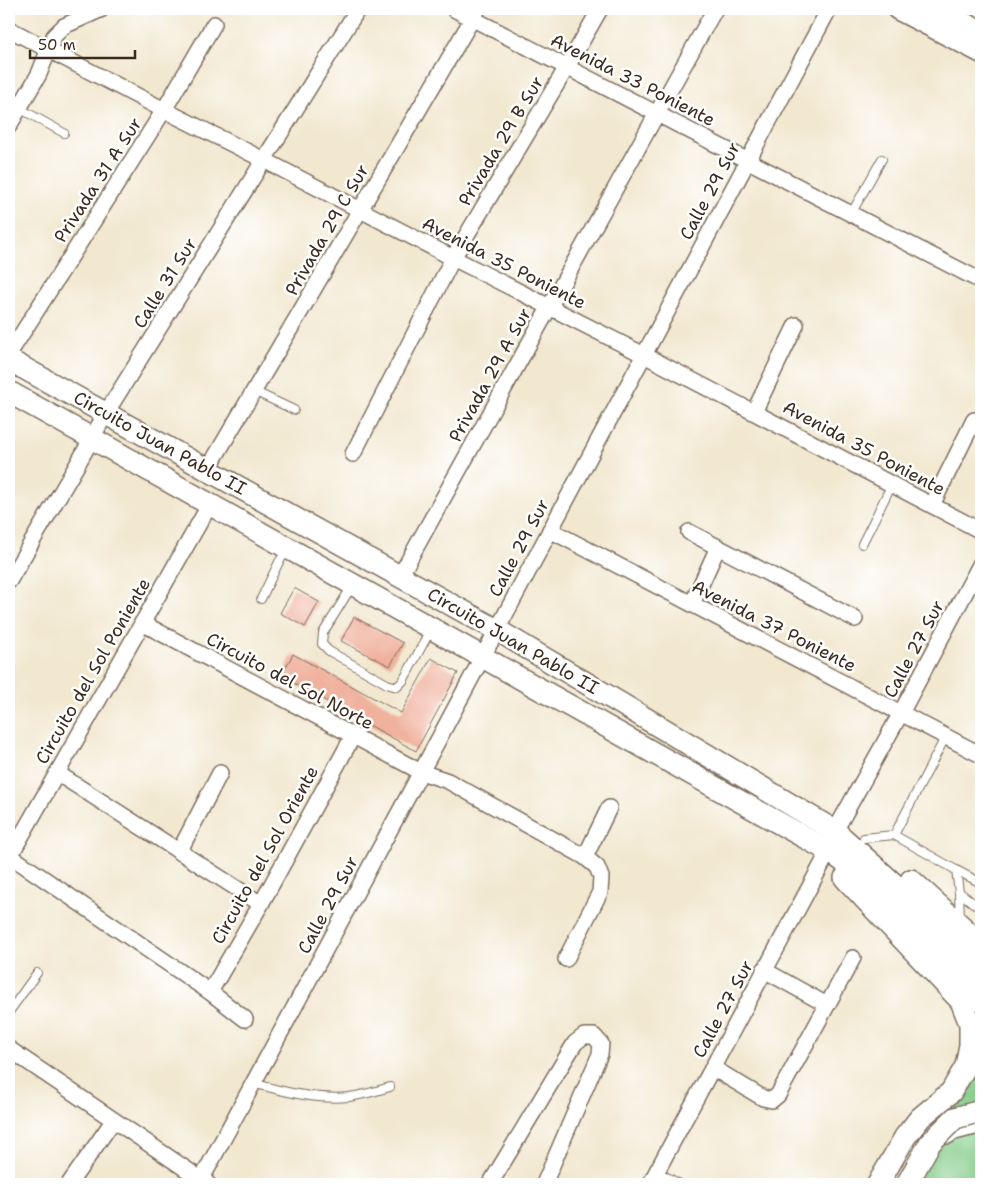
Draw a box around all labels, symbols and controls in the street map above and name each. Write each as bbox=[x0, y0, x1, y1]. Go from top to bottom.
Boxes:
scale bar bbox=[30, 28, 135, 60]
street label: Avenida 33 Poniente bbox=[547, 28, 719, 132]
text: 50 m bbox=[38, 35, 76, 55]
street label: Privada 29 B Sur bbox=[453, 72, 549, 210]
street label: Privada 31 A Sur bbox=[48, 113, 148, 247]
street label: Calle 29 Sur bbox=[674, 138, 746, 244]
street label: Privada 29 C Sur bbox=[280, 160, 374, 300]
street label: Avenida 35 Poniente bbox=[418, 211, 590, 315]
street label: Calle 31 Sur bbox=[128, 233, 202, 333]
street label: Privada 29 A Sur bbox=[443, 304, 537, 446]
street label: Circuito Juan Pablo II bbox=[69, 385, 251, 501]
street label: Avenida 35 Poniente bbox=[779, 395, 949, 501]
street label: Calle 29 Sur bbox=[483, 495, 555, 601]
street label: Circuito del Sol Poniente bbox=[30, 574, 156, 768]
street label: Avenida 37 Poniente bbox=[688, 574, 860, 678]
street label: Circuito Juan Pablo II bbox=[423, 582, 603, 700]
street label: Calle 27 Sur bbox=[878, 596, 950, 702]
street label: Circuito del Sol Norte bbox=[202, 627, 378, 735]
street label: Circuito del Sol Oriente bbox=[206, 762, 324, 948]
street label: Calle 29 Sur bbox=[292, 852, 364, 958]
street label: Calle 27 Sur bbox=[687, 956, 759, 1062]

